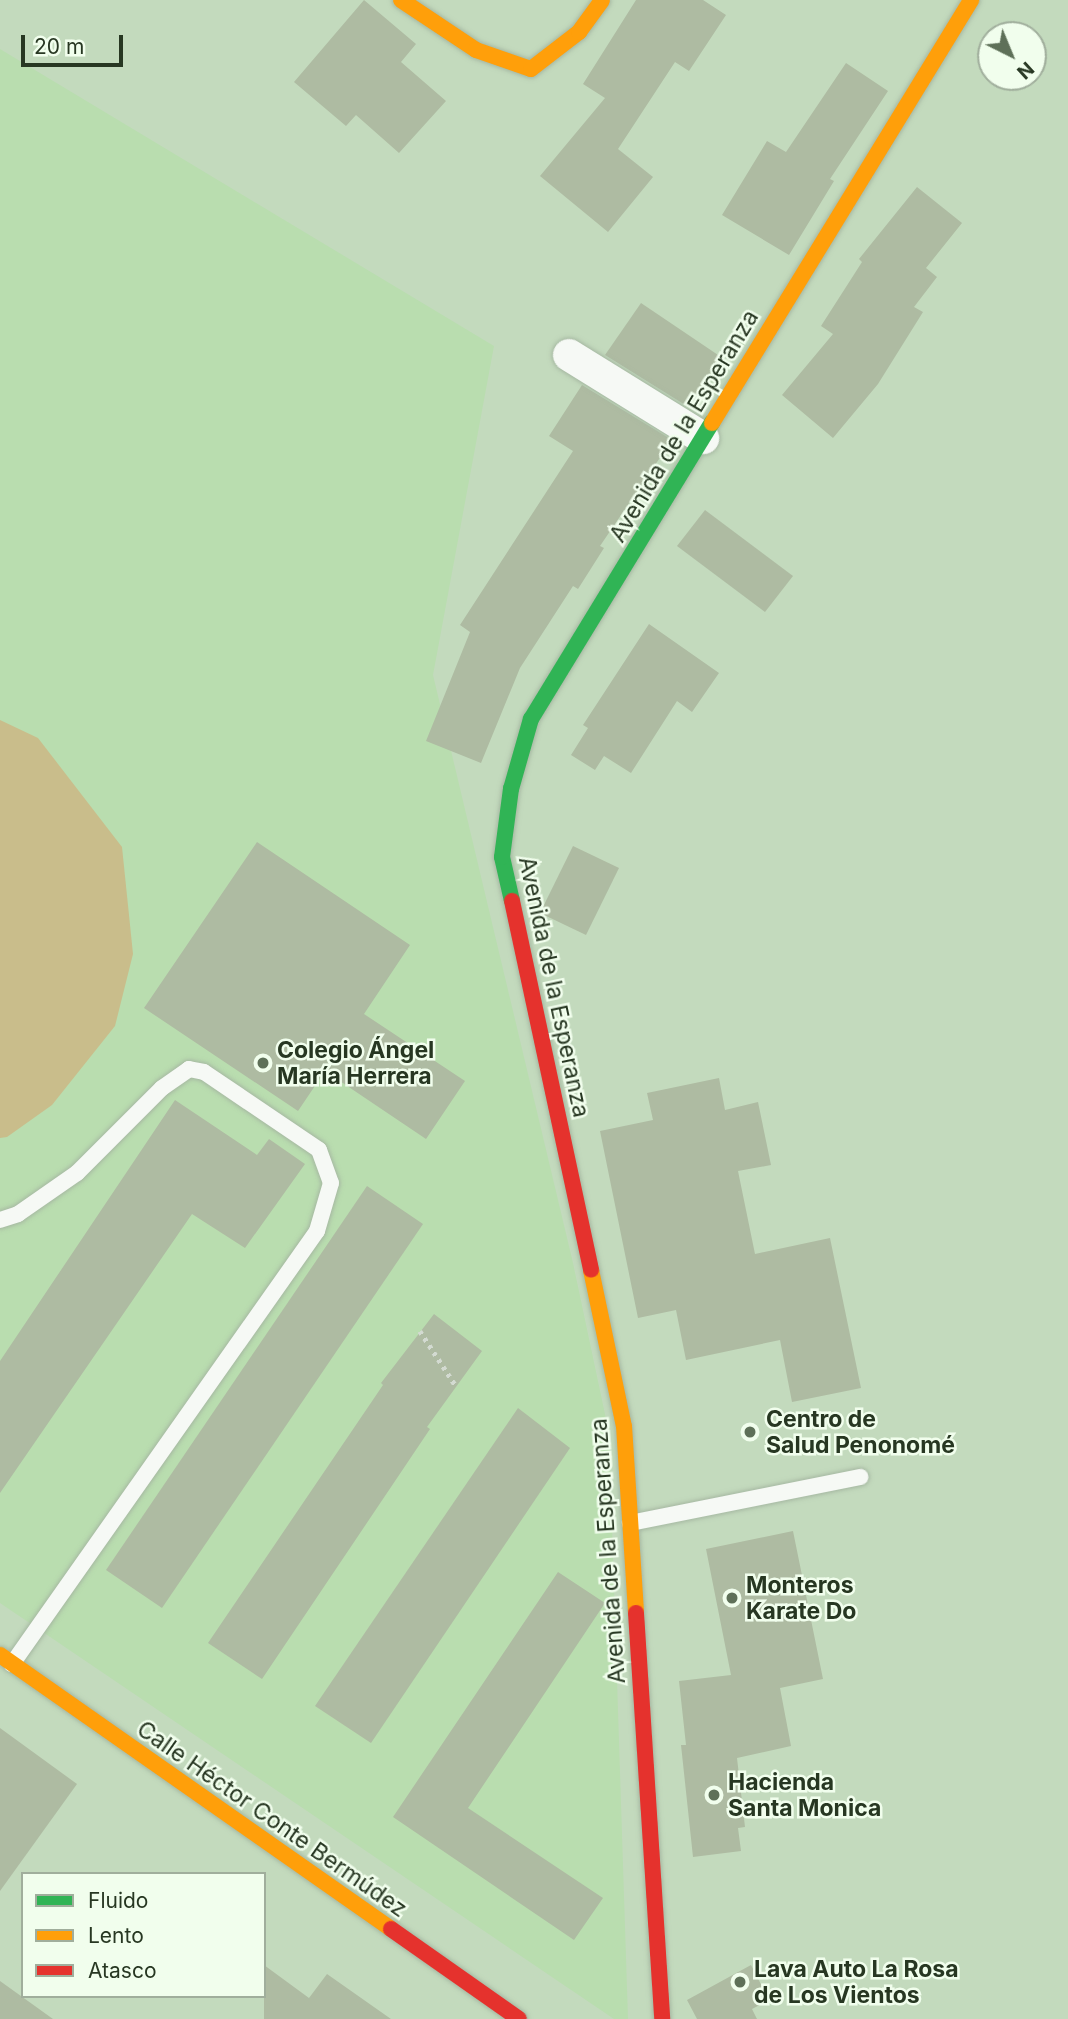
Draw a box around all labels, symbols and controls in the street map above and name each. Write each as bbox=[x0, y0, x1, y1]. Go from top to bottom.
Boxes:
scale bar bbox=[24, 21, 126, 65]
north arrow bbox=[977, 21, 1047, 91]
text: 20 m bbox=[34, 34, 84, 59]
text: N bbox=[1012, 57, 1038, 84]
street label: Avenida de la Esperanza bbox=[604, 305, 764, 547]
street label: Avenida de la Esperanza bbox=[513, 854, 595, 1120]
place label: Colegio Ángel María Herrera bbox=[277, 1036, 434, 1090]
marker: Colegio Ángel María Herrera bbox=[255, 1055, 271, 1071]
place label: Centro de Salud Penonomé bbox=[766, 1405, 955, 1459]
street label: Avenida de la Esperanza bbox=[585, 1417, 631, 1685]
marker: Centro de Salud Penonomé bbox=[740, 1422, 760, 1442]
place label: Monteros Karate Do bbox=[746, 1571, 856, 1625]
marker: Monteros Karate Do bbox=[724, 1590, 740, 1606]
street label: Calle Héctor Conte Bermúdez bbox=[132, 1715, 412, 1923]
place label: Hacienda Santa Monica bbox=[728, 1768, 881, 1822]
marker: Hacienda Santa Monica bbox=[706, 1787, 722, 1803]
legend bbox=[21, 1872, 266, 1998]
text: Fluido bbox=[88, 1888, 148, 1913]
text: Lento bbox=[88, 1923, 144, 1948]
place label: Lava Auto La Rosa de Los Vientos bbox=[754, 1955, 959, 2009]
text: Atasco bbox=[88, 1958, 157, 1983]
marker: Lava Auto La Rosa de Los Vientos bbox=[732, 1974, 748, 1990]

